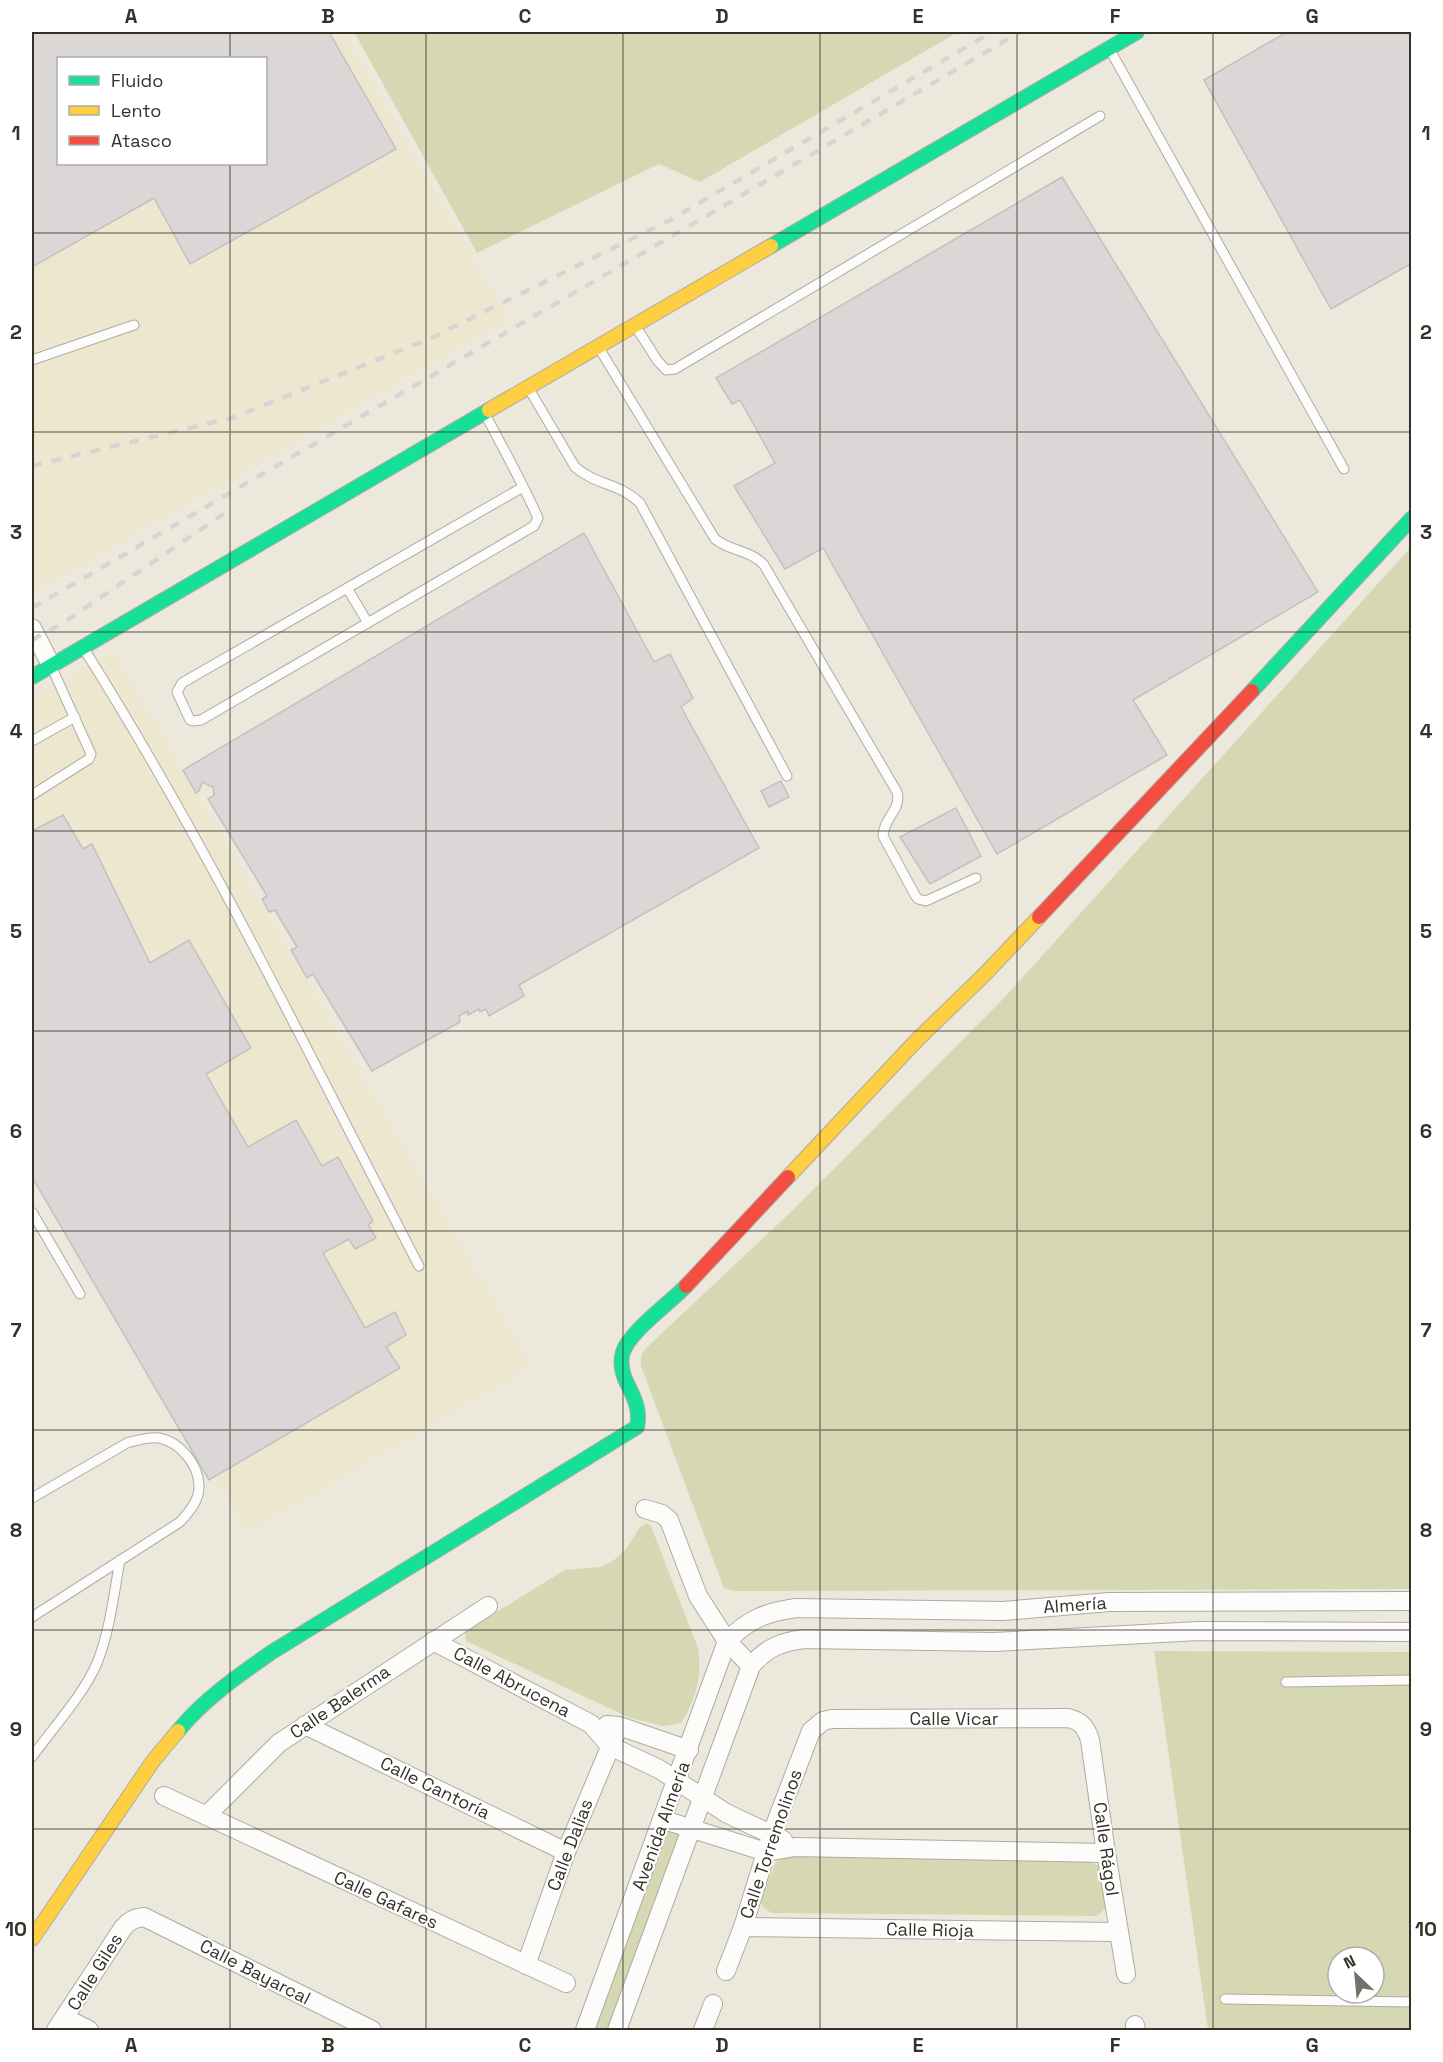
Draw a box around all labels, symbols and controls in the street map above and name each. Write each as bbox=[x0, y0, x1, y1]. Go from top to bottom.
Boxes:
text: A bbox=[125, 3, 138, 29]
text: B bbox=[321, 3, 335, 29]
text: C bbox=[519, 3, 532, 29]
text: D bbox=[715, 3, 729, 29]
text: E bbox=[912, 3, 924, 29]
text: F bbox=[1110, 3, 1121, 29]
text: G bbox=[1305, 3, 1319, 29]
legend bbox=[57, 57, 267, 165]
text: Fluido bbox=[111, 69, 163, 92]
text: Lento bbox=[111, 99, 161, 122]
text: 1 bbox=[11, 120, 21, 146]
text: 1 bbox=[1421, 120, 1431, 146]
text: Atasco bbox=[111, 129, 172, 152]
text: 2 bbox=[10, 319, 22, 345]
text: 2 bbox=[1420, 319, 1432, 345]
text: 3 bbox=[10, 519, 22, 545]
text: 3 bbox=[1420, 519, 1432, 545]
text: 4 bbox=[10, 718, 23, 744]
text: 4 bbox=[1420, 718, 1433, 744]
text: 5 bbox=[10, 918, 22, 944]
text: 5 bbox=[1420, 918, 1432, 944]
text: 6 bbox=[10, 1118, 22, 1144]
text: 6 bbox=[1420, 1118, 1432, 1144]
text: 7 bbox=[10, 1317, 22, 1343]
text: 7 bbox=[1420, 1317, 1432, 1343]
text: 8 bbox=[10, 1517, 22, 1543]
text: 8 bbox=[1420, 1517, 1432, 1543]
street label: Almería bbox=[1043, 1591, 1107, 1618]
street label: Calle Abrucena bbox=[450, 1641, 575, 1722]
street label: Calle Balerma bbox=[285, 1660, 394, 1744]
street label: Calle Vicar bbox=[909, 1707, 999, 1730]
text: 9 bbox=[10, 1716, 22, 1742]
text: 9 bbox=[1420, 1716, 1432, 1742]
street label: Calle Cantoría bbox=[377, 1751, 494, 1824]
street label: Avenida Almería bbox=[626, 1758, 695, 1894]
street label: Calle Torremolinos bbox=[734, 1766, 807, 1922]
street label: Calle Dalias bbox=[541, 1795, 598, 1894]
street label: Calle Rágol bbox=[1089, 1801, 1124, 1897]
street label: Calle Gafares bbox=[330, 1865, 442, 1934]
text: 10 bbox=[5, 1916, 27, 1942]
text: 10 bbox=[1415, 1916, 1437, 1942]
street label: Calle Rioja bbox=[886, 1917, 974, 1942]
street label: Calle Giles bbox=[62, 1929, 127, 2015]
street label: Calle Bayarcal bbox=[196, 1934, 315, 2009]
north arrow bbox=[1326, 1945, 1386, 2005]
text: N bbox=[1340, 1950, 1359, 1974]
text: A bbox=[125, 2032, 138, 2058]
text: B bbox=[321, 2032, 335, 2058]
text: C bbox=[519, 2032, 532, 2058]
text: D bbox=[715, 2032, 729, 2058]
text: E bbox=[912, 2032, 924, 2058]
text: F bbox=[1110, 2032, 1121, 2058]
text: G bbox=[1305, 2032, 1319, 2058]

